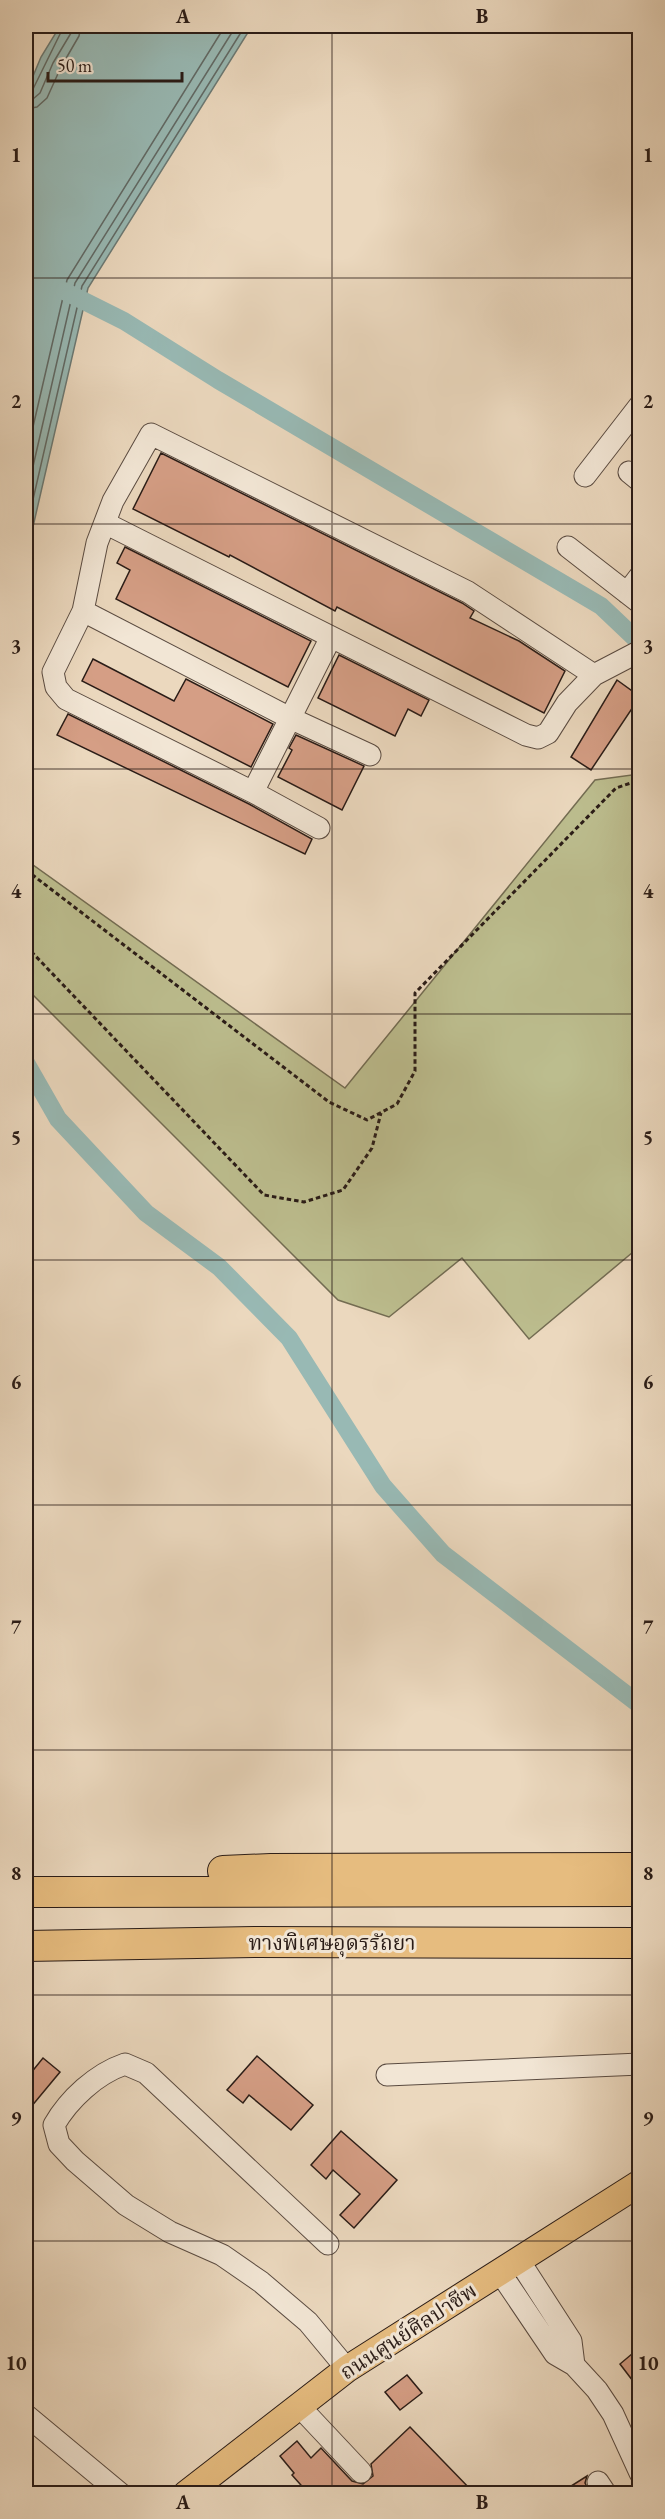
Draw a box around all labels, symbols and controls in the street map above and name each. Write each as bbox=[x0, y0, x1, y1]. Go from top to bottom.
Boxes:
text: A bbox=[175, 3, 191, 29]
text: B bbox=[476, 3, 488, 29]
scale bar bbox=[48, 45, 182, 83]
text: 50 m bbox=[57, 54, 92, 77]
text: 1 bbox=[11, 142, 21, 168]
text: 1 bbox=[643, 142, 653, 168]
text: 2 bbox=[11, 388, 22, 414]
text: 2 bbox=[643, 388, 654, 414]
text: 3 bbox=[11, 633, 21, 659]
text: 3 bbox=[643, 633, 653, 659]
text: 4 bbox=[11, 878, 22, 904]
text: 4 bbox=[643, 878, 654, 904]
text: 5 bbox=[11, 1124, 21, 1150]
text: 5 bbox=[643, 1124, 653, 1150]
text: 6 bbox=[11, 1369, 22, 1395]
text: 6 bbox=[643, 1369, 654, 1395]
text: 7 bbox=[11, 1614, 22, 1640]
text: 7 bbox=[643, 1614, 654, 1640]
text: 8 bbox=[11, 1860, 21, 1886]
text: 8 bbox=[643, 1860, 653, 1886]
street label: ทางพิเศษอุดรรัถยา bbox=[248, 1929, 416, 1957]
text: 9 bbox=[11, 2105, 22, 2131]
text: 9 bbox=[643, 2105, 654, 2131]
street label: ถนนศูนย์ศิลปาชีพ bbox=[334, 2277, 482, 2385]
text: 10 bbox=[5, 2350, 27, 2376]
text: 10 bbox=[637, 2350, 659, 2376]
text: A bbox=[175, 2489, 191, 2515]
text: B bbox=[476, 2489, 488, 2515]

